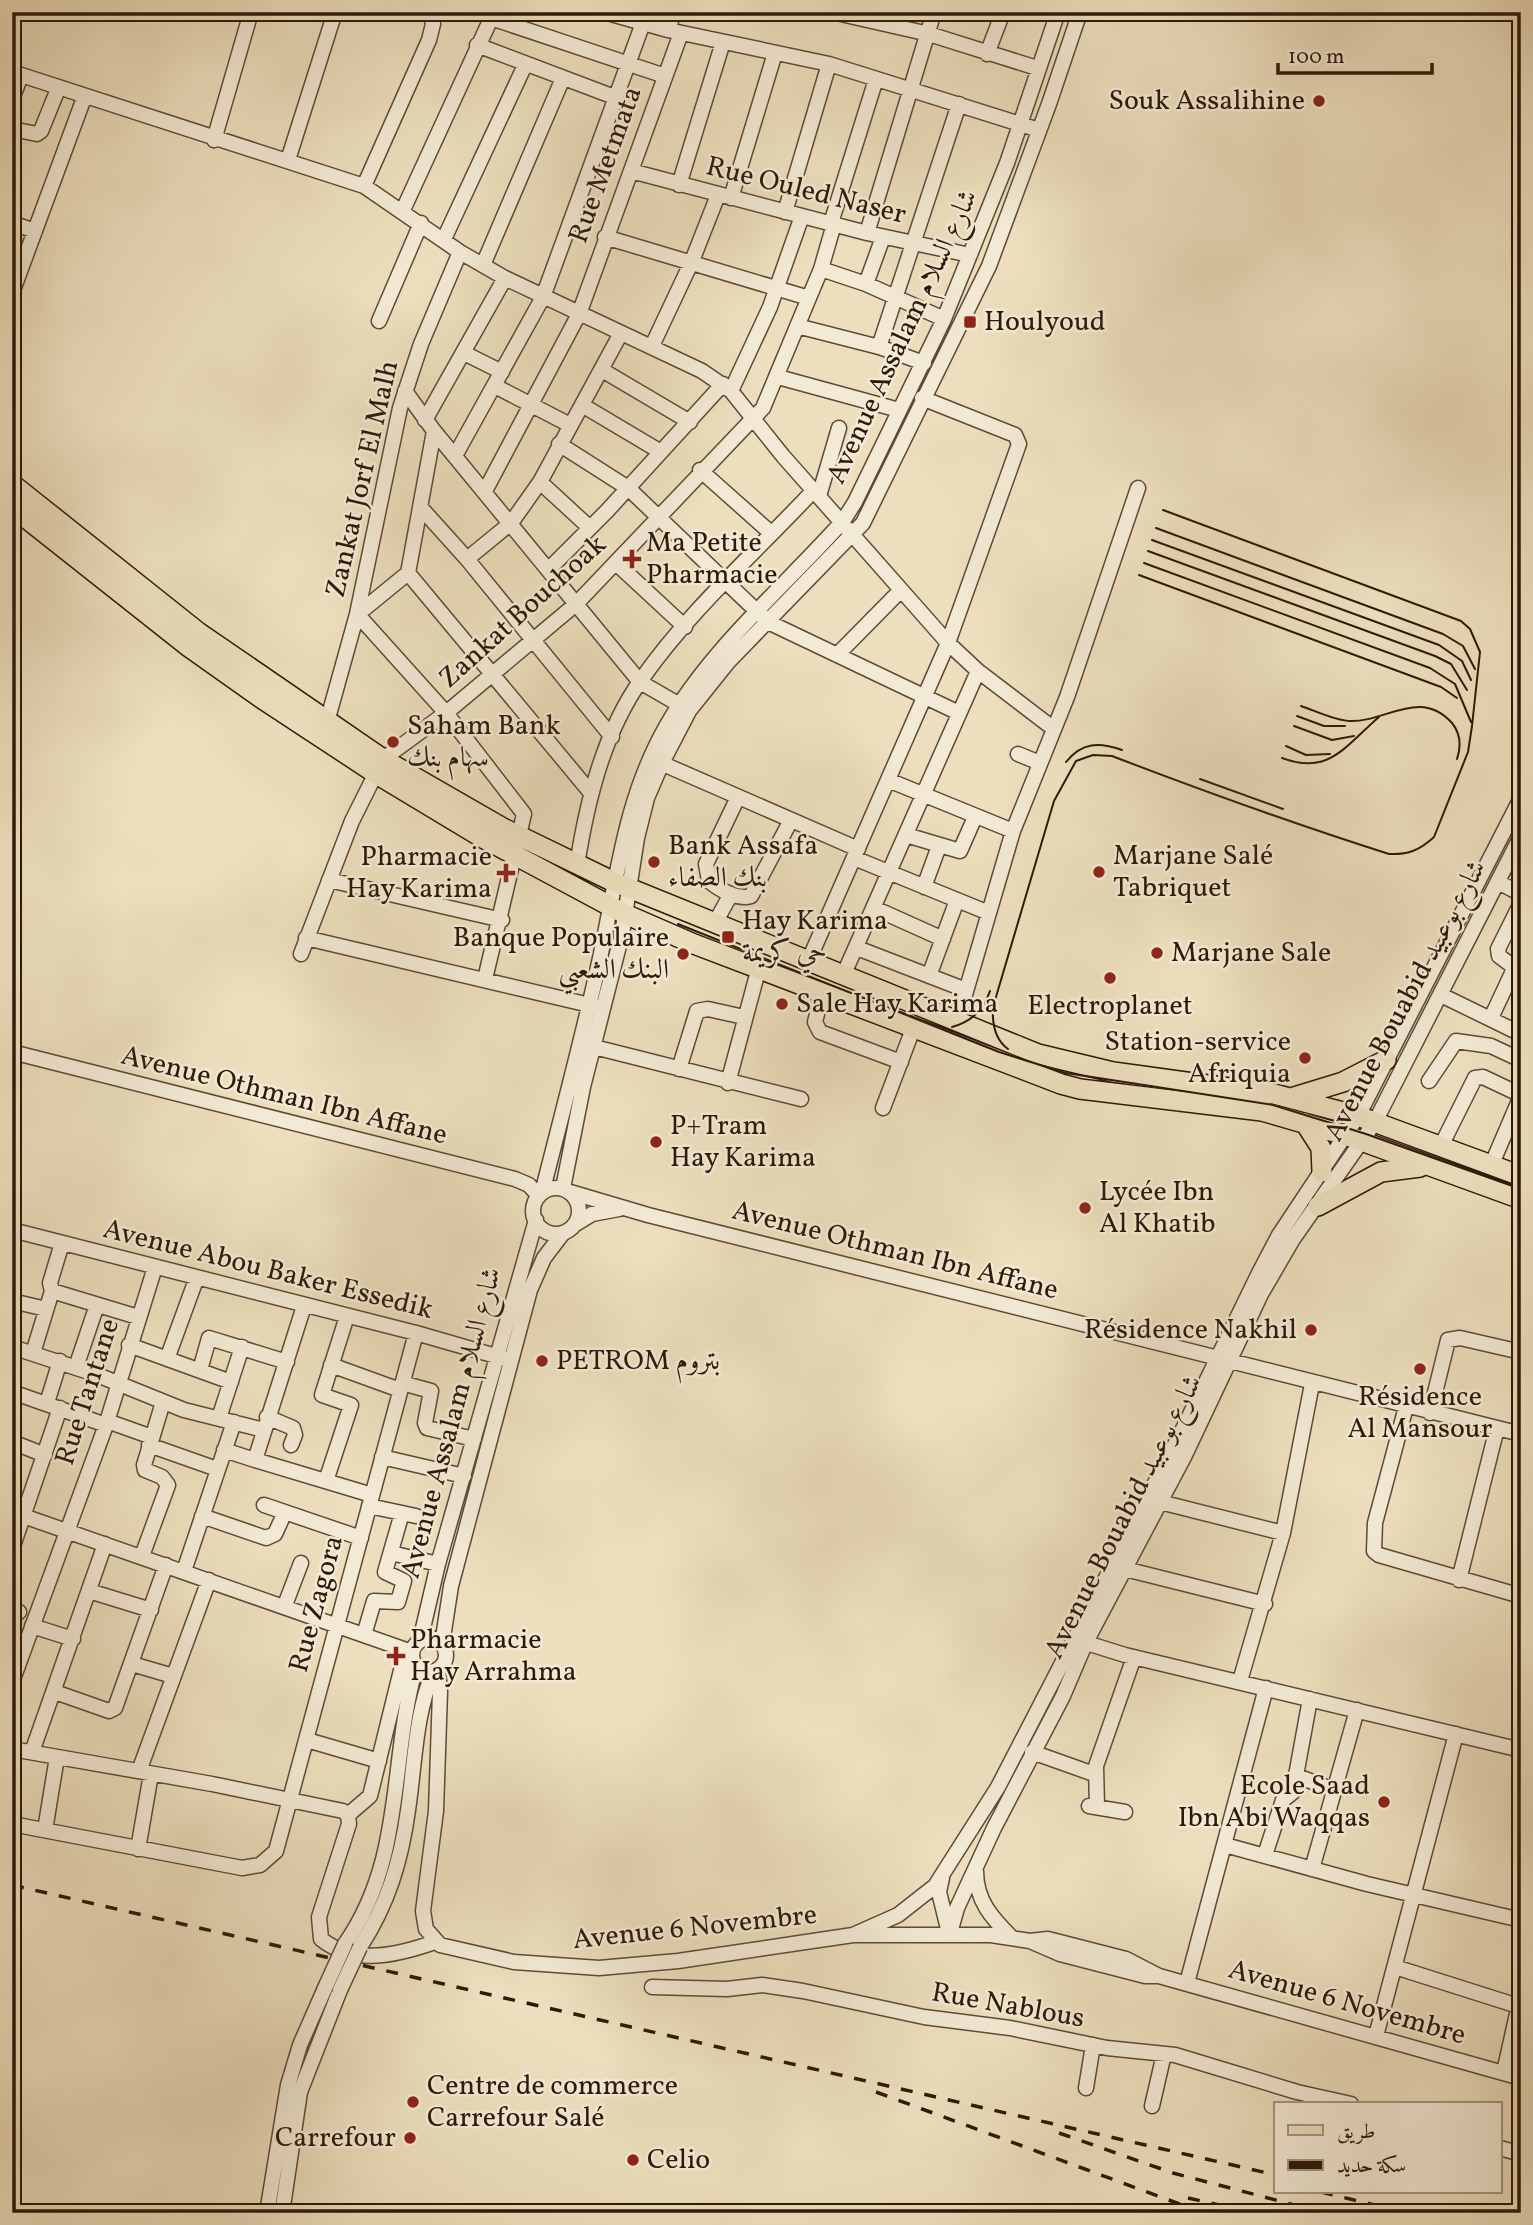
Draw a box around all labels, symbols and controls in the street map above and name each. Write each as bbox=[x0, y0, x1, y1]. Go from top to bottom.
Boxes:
scale bar bbox=[1278, 32, 1432, 76]
text: 100 m bbox=[1288, 43, 1345, 72]
street label: Rue Metmata bbox=[560, 81, 652, 249]
place label: Souk Assalihine bbox=[1108, 82, 1305, 121]
marker: Souk Assalihine bbox=[1311, 93, 1327, 109]
street label: Rue Ouled Naser bbox=[702, 147, 910, 235]
street label: Avenue Assalam شارع السلام bbox=[818, 183, 991, 492]
place label: Houlyoud bbox=[984, 303, 1106, 342]
marker: Houlyoud bbox=[962, 314, 978, 330]
street label: Zankat Jorf El Malh bbox=[317, 357, 409, 601]
place label: Ma Petite Pharmacie bbox=[646, 524, 778, 595]
street label: Zankat Bouchoak bbox=[431, 526, 615, 698]
marker: Ma Petite Pharmacie bbox=[624, 551, 640, 567]
place label: Saham Bank سهام بنك bbox=[407, 707, 561, 781]
marker: Saham Bank سهام بنك bbox=[385, 734, 401, 750]
place label: Bank Assafa بنك الصفاء bbox=[668, 827, 818, 898]
place label: Marjane Salé Tabriquet bbox=[1113, 837, 1273, 908]
place label: Pharmacie Hay Karima bbox=[346, 838, 492, 909]
street label: Avenue Bouabid شارع بوعبيد bbox=[1315, 853, 1499, 1150]
marker: Bank Assafa بنك الصفاء bbox=[646, 854, 662, 870]
marker: Marjane Salé Tabriquet bbox=[1091, 864, 1107, 880]
marker: Pharmacie Hay Karima bbox=[498, 865, 514, 881]
place label: Hay Karima حي كريمة bbox=[742, 902, 888, 974]
place label: Banque Populaire البنك الشعبي bbox=[453, 919, 669, 995]
marker: Hay Karima حي كريمة bbox=[720, 929, 736, 945]
place label: Marjane Sale bbox=[1171, 934, 1331, 973]
marker: Marjane Sale bbox=[1149, 945, 1165, 961]
marker: Banque Populaire البنك الشعبي bbox=[675, 946, 691, 962]
marker: Electroplanet bbox=[1102, 970, 1118, 986]
place label: Sale Hay Karima bbox=[796, 985, 999, 1024]
place label: Electroplanet bbox=[1027, 987, 1193, 1026]
marker: Sale Hay Karima bbox=[774, 996, 790, 1012]
place label: Station-service Afriquia bbox=[1105, 1023, 1291, 1094]
street label: Avenue Othman Ibn Affane bbox=[117, 1037, 451, 1155]
marker: Station-service Afriquia bbox=[1297, 1050, 1313, 1066]
place label: P+Tram Hay Karima bbox=[670, 1107, 816, 1178]
marker: P+Tram Hay Karima bbox=[648, 1134, 664, 1150]
place label: Lycée Ibn Al Khatib bbox=[1099, 1173, 1215, 1244]
street label: Avenue Othman Ibn Affane bbox=[728, 1192, 1062, 1310]
marker: Lycée Ibn Al Khatib bbox=[1077, 1200, 1093, 1216]
street label: Avenue Abou Baker Essedik bbox=[99, 1210, 437, 1330]
street label: Avenue Assalam شارع السلام bbox=[392, 1263, 515, 1584]
place label: Résidence Nakhil bbox=[1084, 1311, 1297, 1350]
street label: Rue Tantane bbox=[46, 1314, 130, 1470]
marker: Résidence Nakhil bbox=[1303, 1322, 1319, 1338]
place label: PETROM بتروم bbox=[556, 1342, 720, 1384]
marker: PETROM بتروم bbox=[534, 1353, 550, 1369]
marker: Résidence Al Mansour bbox=[1412, 1361, 1428, 1377]
street label: Avenue Bouabid شارع بوعبيد bbox=[1035, 1368, 1214, 1667]
place label: Résidence Al Mansour bbox=[1348, 1378, 1493, 1449]
street label: Rue Zagora bbox=[280, 1531, 354, 1677]
place label: Pharmacie Hay Arrahma bbox=[410, 1621, 577, 1692]
marker: Pharmacie Hay Arrahma bbox=[388, 1648, 404, 1664]
place label: Ecole Saad Ibn Abi Waqqas bbox=[1178, 1767, 1370, 1838]
marker: Ecole Saad Ibn Abi Waqqas bbox=[1376, 1794, 1392, 1810]
street label: Avenue 6 Novembre bbox=[571, 1896, 819, 1960]
street label: Avenue 6 Novembre bbox=[1224, 1950, 1470, 2056]
street label: Rue Nablous bbox=[928, 1973, 1088, 2039]
place label: Centre de commerce Carrefour Salé bbox=[427, 2067, 678, 2138]
marker: Centre de commerce Carrefour Salé bbox=[405, 2094, 421, 2110]
legend bbox=[1274, 2102, 1502, 2194]
text: طريق bbox=[1337, 2118, 1375, 2147]
place label: Carrefour bbox=[275, 2119, 396, 2158]
marker: Carrefour bbox=[402, 2130, 418, 2146]
place label: Celio bbox=[647, 2141, 710, 2180]
marker: Celio bbox=[625, 2152, 641, 2168]
text: سكة حديد bbox=[1337, 2152, 1406, 2181]

